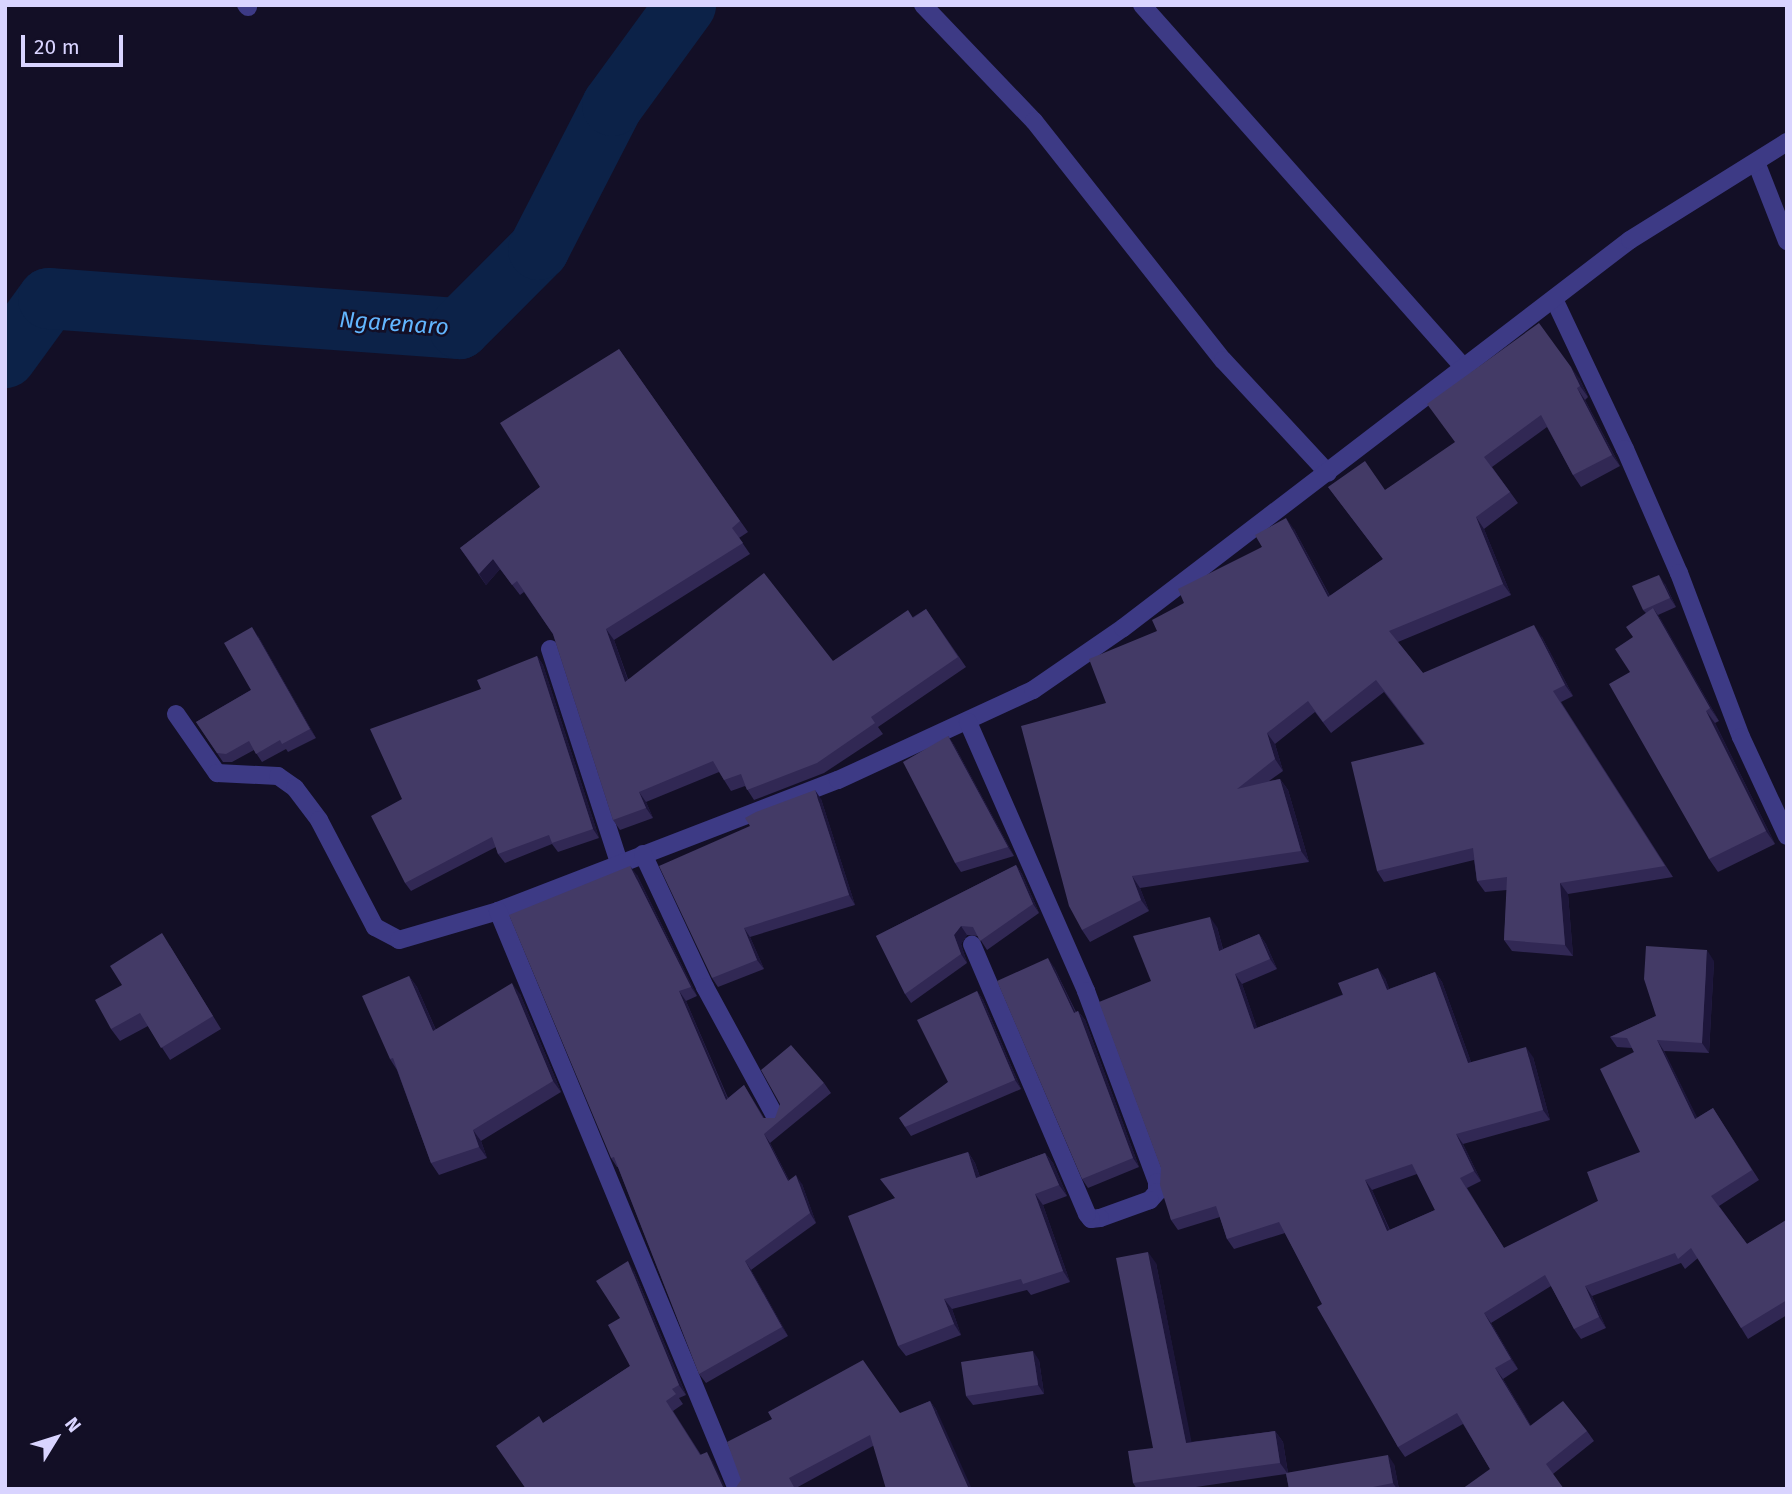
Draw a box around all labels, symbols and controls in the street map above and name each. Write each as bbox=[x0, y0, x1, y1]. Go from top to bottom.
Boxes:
scale bar bbox=[24, 21, 126, 65]
text: 20 m bbox=[34, 34, 80, 60]
water label: Ngarenaro bbox=[338, 305, 450, 341]
north arrow bbox=[21, 1403, 91, 1473]
text: N bbox=[60, 1413, 86, 1437]

